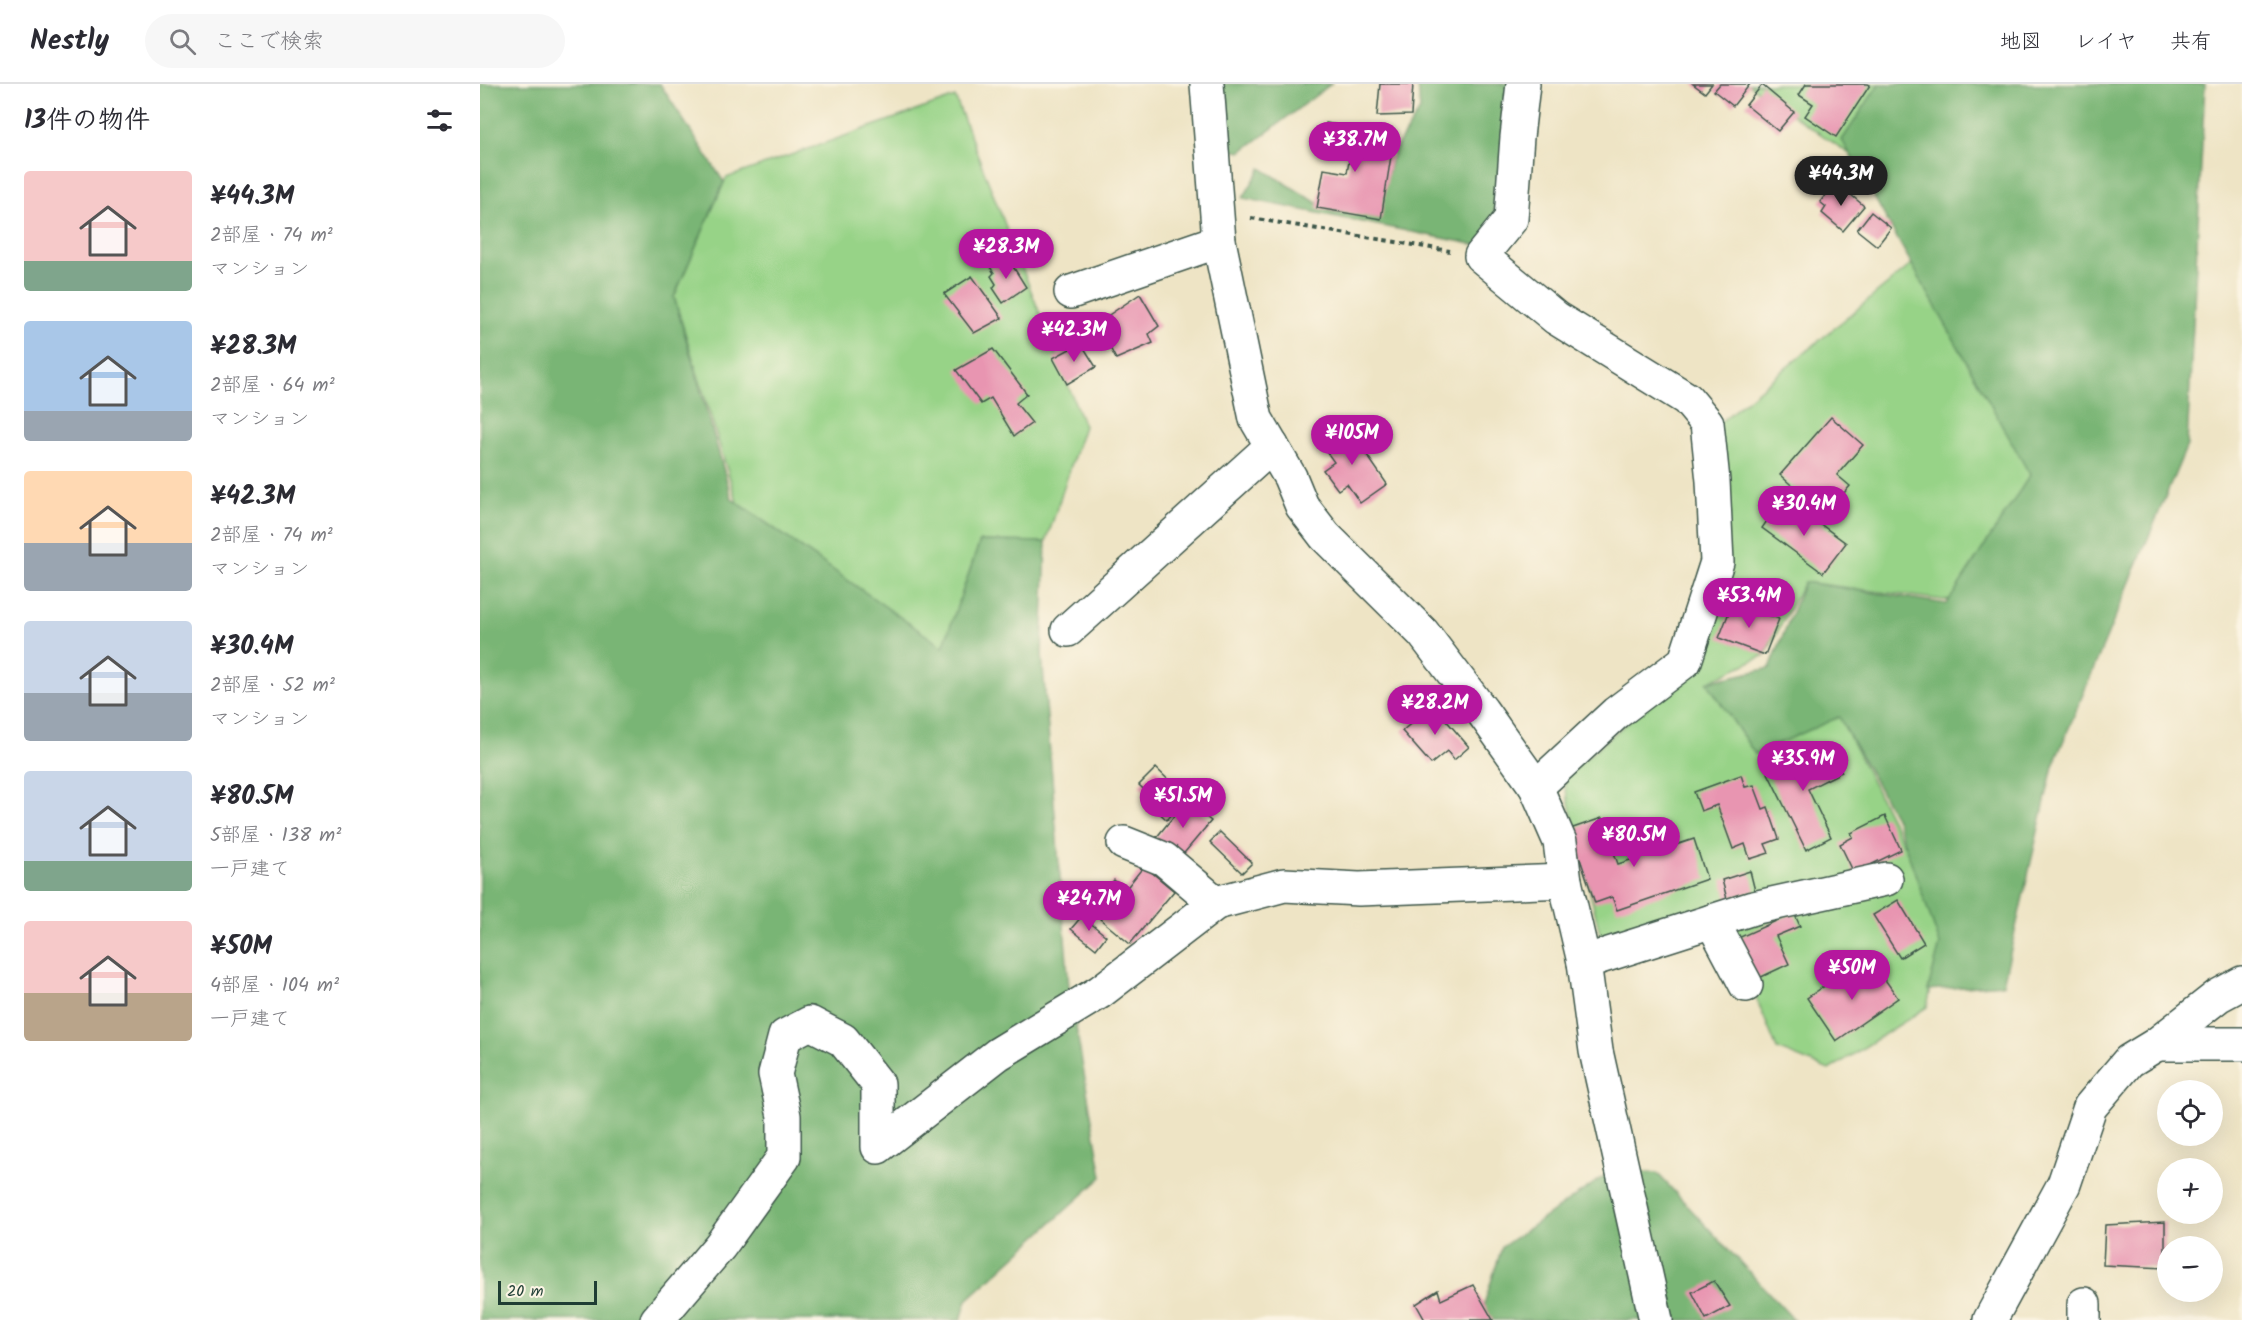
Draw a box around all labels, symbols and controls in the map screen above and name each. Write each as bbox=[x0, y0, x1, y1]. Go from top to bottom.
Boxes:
search box bbox=[145, 14, 565, 68]
text: Nestly bbox=[30, 19, 109, 64]
icon: search bbox=[166, 25, 199, 58]
text: ここで検索 bbox=[214, 25, 324, 60]
text: 地図 bbox=[2000, 26, 2042, 59]
text: レイヤ bbox=[2075, 26, 2137, 59]
text: 共有 bbox=[2170, 26, 2212, 59]
text: 13件の物件 bbox=[24, 100, 150, 142]
icon: filters bbox=[423, 104, 456, 137]
pin: ¥38.7M bbox=[1306, 122, 1404, 173]
text: ¥38.7M bbox=[1323, 125, 1387, 157]
pin: ¥44.3M bbox=[1792, 156, 1890, 207]
text: ¥44.3M bbox=[1809, 159, 1873, 191]
text: ¥44.3M bbox=[210, 176, 294, 218]
icon: home bbox=[72, 195, 144, 267]
text: 2部屋 · 74 m² bbox=[210, 220, 333, 252]
pin: ¥28.3M bbox=[957, 229, 1055, 280]
text: ¥28.3M bbox=[973, 232, 1039, 264]
text: マンション bbox=[210, 254, 309, 286]
pin: ¥42.3M bbox=[1025, 312, 1123, 363]
text: ¥42.3M bbox=[1041, 315, 1107, 347]
text: ¥28.3M bbox=[210, 326, 297, 368]
icon: home bbox=[72, 345, 144, 417]
text: 2部屋 · 64 m² bbox=[210, 370, 335, 402]
text: マンション bbox=[210, 404, 309, 436]
pin: ¥105M bbox=[1310, 415, 1394, 466]
text: ¥105M bbox=[1325, 418, 1379, 450]
text: ¥42.3M bbox=[210, 476, 295, 518]
pin: ¥30.4M bbox=[1755, 486, 1853, 537]
text: ¥30.4M bbox=[1772, 489, 1836, 521]
icon: home bbox=[72, 495, 144, 567]
text: 2部屋 · 74 m² bbox=[210, 520, 333, 552]
text: マンション bbox=[210, 554, 309, 586]
pin: ¥53.4M bbox=[1700, 578, 1798, 629]
text: ¥53.4M bbox=[1717, 581, 1781, 613]
text: ¥30.4M bbox=[210, 626, 294, 668]
icon: home bbox=[72, 645, 144, 717]
text: 2部屋 · 52 m² bbox=[210, 670, 335, 702]
pin: ¥28.2M bbox=[1386, 685, 1484, 736]
text: ¥28.2M bbox=[1401, 688, 1469, 720]
text: マンション bbox=[210, 704, 309, 736]
pin: ¥35.9M bbox=[1754, 741, 1852, 792]
text: ¥35.9M bbox=[1771, 744, 1835, 776]
text: ¥80.5M bbox=[210, 776, 294, 818]
pin: ¥51.5M bbox=[1134, 778, 1232, 829]
text: ¥51.5M bbox=[1154, 781, 1212, 813]
icon: home bbox=[72, 795, 144, 867]
pin: ¥80.5M bbox=[1585, 817, 1683, 868]
text: 5部屋 · 138 m² bbox=[210, 820, 341, 852]
text: ¥80.5M bbox=[1602, 820, 1666, 852]
text: 一戸建て bbox=[210, 854, 290, 886]
pin: ¥24.7M bbox=[1040, 881, 1138, 932]
text: ¥24.7M bbox=[1057, 884, 1121, 916]
text: ¥50M bbox=[210, 926, 272, 968]
icon: home bbox=[72, 945, 144, 1017]
pin: ¥50M bbox=[1816, 950, 1888, 1001]
text: ¥50M bbox=[1828, 953, 1876, 985]
text: 4部屋 · 104 m² bbox=[210, 970, 339, 1002]
text: 一戸建て bbox=[210, 1004, 290, 1036]
map controls bbox=[2157, 1080, 2223, 1302]
button: locate bbox=[2157, 1080, 2223, 1146]
button: + bbox=[2157, 1158, 2223, 1224]
button: − bbox=[2157, 1236, 2223, 1302]
scale bar bbox=[498, 1278, 597, 1306]
text: 20 m bbox=[507, 1279, 543, 1304]

